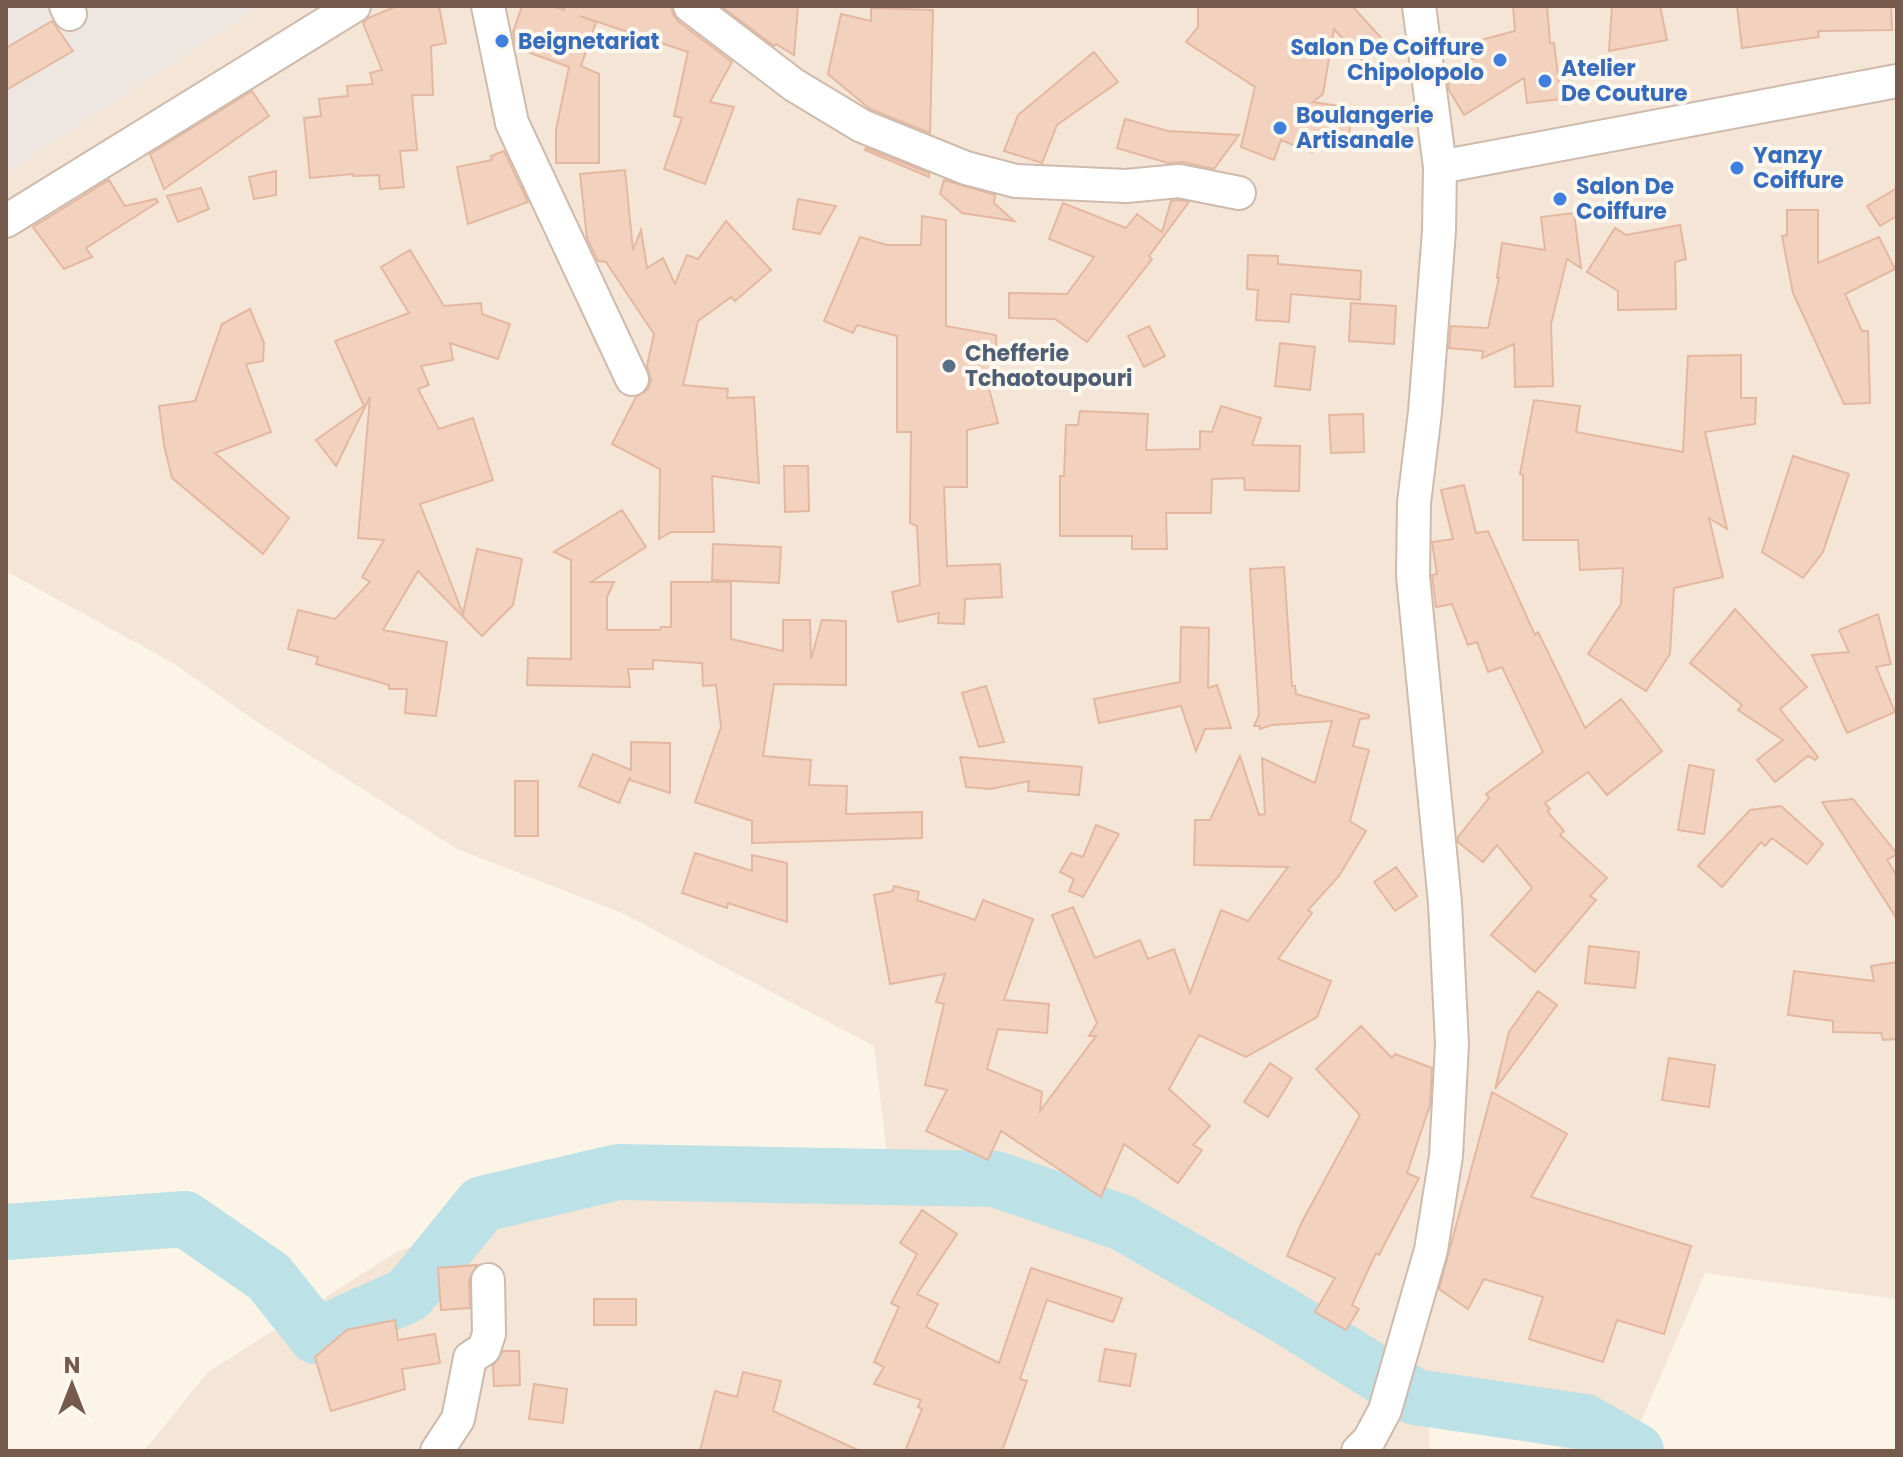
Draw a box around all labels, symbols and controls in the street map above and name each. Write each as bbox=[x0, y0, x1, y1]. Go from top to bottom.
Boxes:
place label: Beignetariat bbox=[518, 26, 660, 57]
marker: Beignetariat bbox=[493, 32, 511, 50]
place label: Salon De Coiffure Chipolopolo bbox=[1290, 32, 1484, 88]
marker: Salon De Coiffure Chipolopolo bbox=[1491, 51, 1509, 69]
place label: Atelier De Couture bbox=[1561, 53, 1688, 109]
marker: Atelier De Couture bbox=[1536, 72, 1554, 90]
place label: Boulangerie Artisanale bbox=[1296, 100, 1434, 156]
marker: Boulangerie Artisanale bbox=[1271, 119, 1289, 137]
place label: Yanzy Coiffure bbox=[1753, 140, 1844, 196]
marker: Yanzy Coiffure bbox=[1728, 159, 1746, 177]
place label: Salon De Coiffure bbox=[1576, 171, 1674, 227]
marker: Salon De Coiffure bbox=[1551, 190, 1569, 208]
place label: Chefferie Tchaotoupouri bbox=[965, 338, 1133, 394]
marker: Chefferie Tchaotoupouri bbox=[940, 357, 958, 375]
north arrow bbox=[32, 1345, 112, 1425]
text: N bbox=[64, 1350, 80, 1381]

